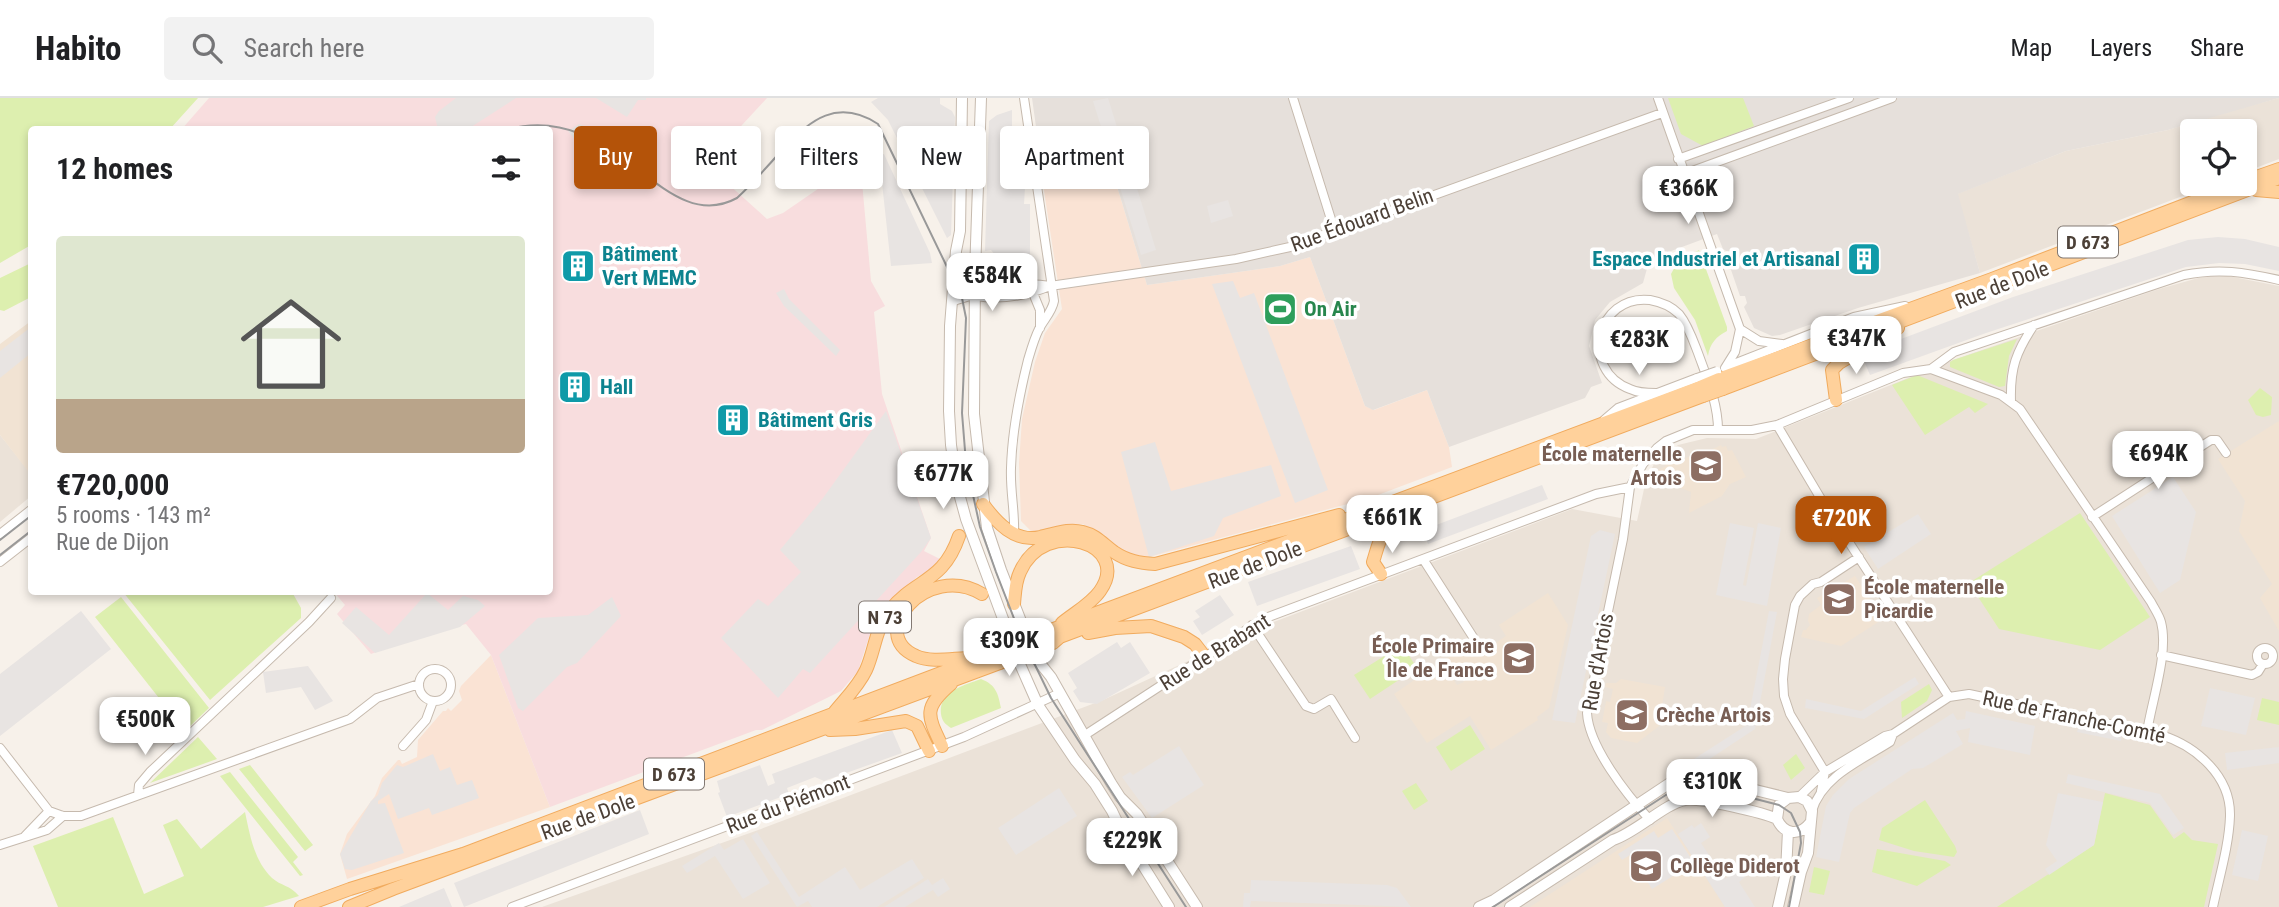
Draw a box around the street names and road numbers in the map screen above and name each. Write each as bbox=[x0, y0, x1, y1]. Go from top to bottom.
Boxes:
street label: Rue Édouard Belin bbox=[1287, 183, 1437, 257]
road number: D 673 bbox=[2058, 226, 2118, 258]
street label: Rue de Dole bbox=[1952, 256, 2052, 314]
street label: Rue de Dole bbox=[1205, 536, 1305, 594]
road number: N 73 bbox=[859, 602, 911, 632]
street label: Rue de Brabant bbox=[1155, 609, 1275, 695]
street label: Rue d'Artois bbox=[1578, 611, 1618, 713]
street label: Rue de Franche-Comté bbox=[1980, 686, 2168, 748]
road number: D 673 bbox=[644, 758, 704, 790]
street label: Rue du Piémont bbox=[723, 769, 853, 839]
street label: Rue de Dole bbox=[538, 789, 638, 845]

